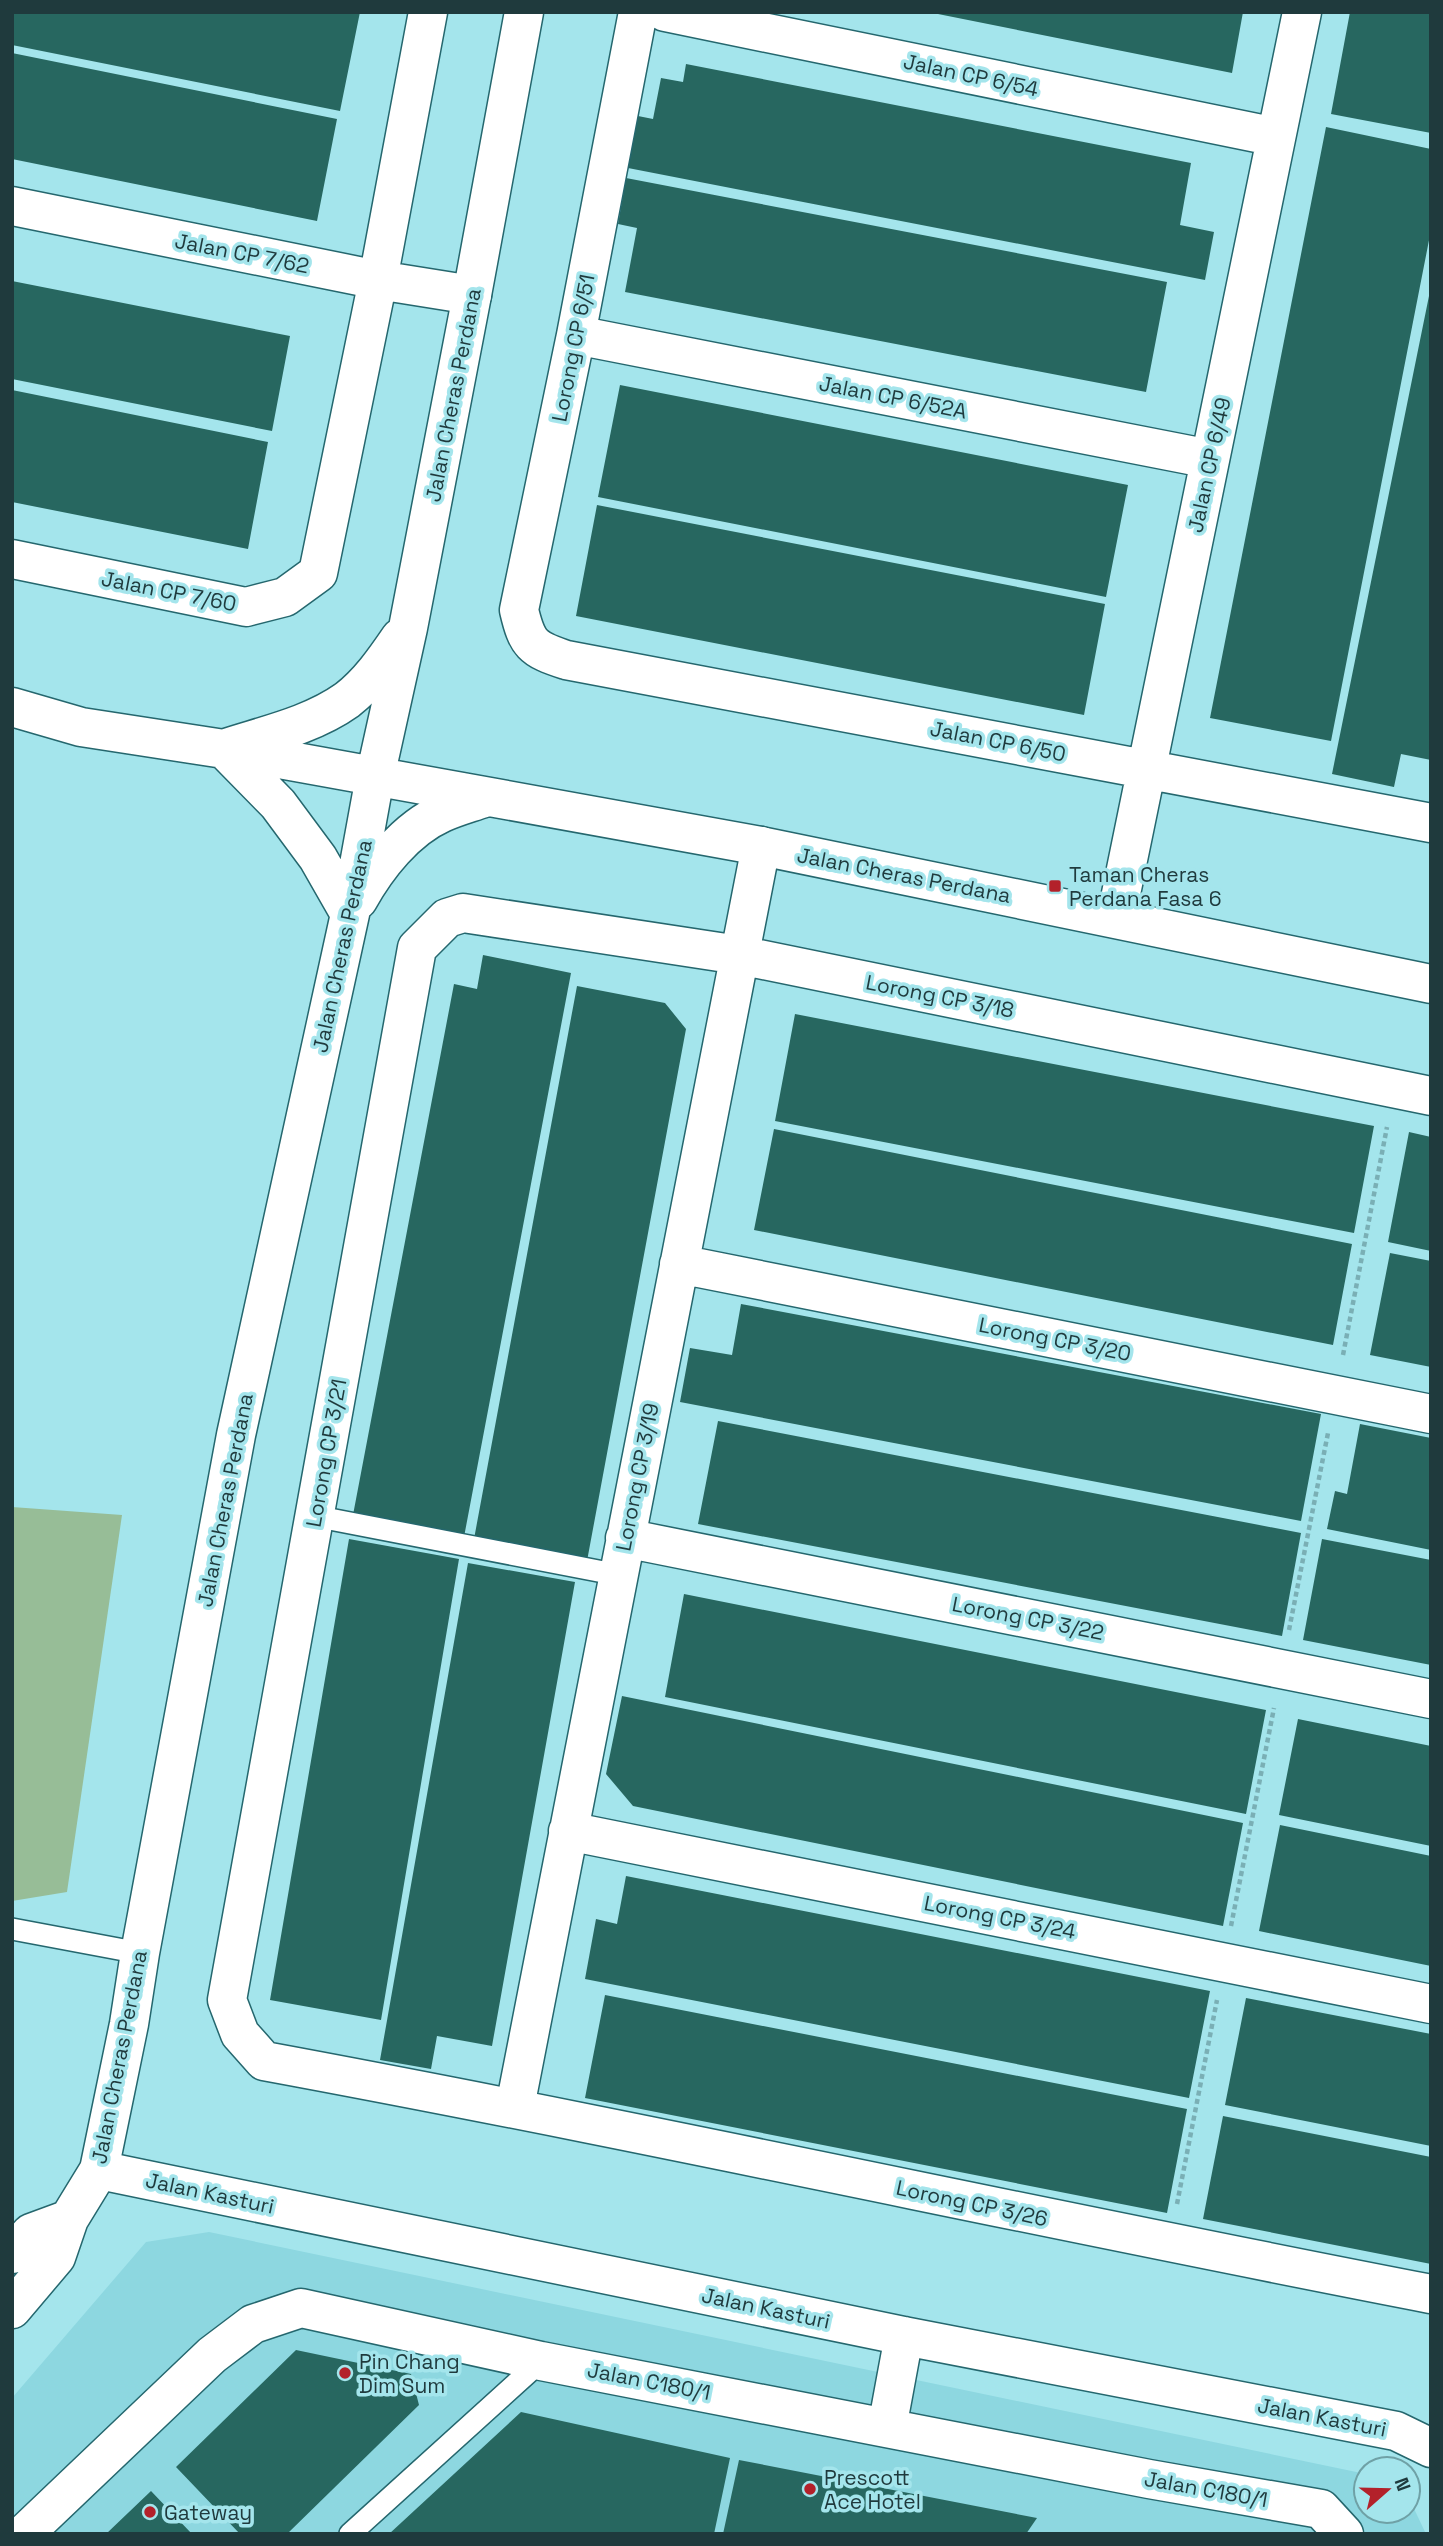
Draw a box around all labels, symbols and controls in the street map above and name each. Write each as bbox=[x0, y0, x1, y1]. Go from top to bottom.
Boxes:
street label: Jalan CP 6/54 bbox=[901, 48, 1041, 102]
street label: Jalan CP 7/62 bbox=[173, 227, 311, 279]
street label: Lorong CP 6/51 bbox=[545, 272, 601, 424]
street label: Jalan Cheras Perdana bbox=[419, 286, 487, 504]
street label: Jalan CP 6/52A bbox=[817, 369, 969, 425]
street label: Jalan CP 6/49 bbox=[1181, 395, 1237, 535]
street label: Jalan CP 7/60 bbox=[99, 565, 239, 617]
street label: Jalan CP 6/50 bbox=[928, 715, 1068, 767]
street label: Jalan Cheras Perdana bbox=[306, 837, 378, 1055]
street label: Jalan Cheras Perdana bbox=[795, 841, 1013, 909]
place label: Taman Cheras Perdana Fasa 6 bbox=[1069, 861, 1222, 912]
marker: Taman Cheras Perdana Fasa 6 bbox=[1047, 878, 1063, 894]
street label: Lorong CP 3/18 bbox=[864, 968, 1016, 1024]
street label: Lorong CP 3/20 bbox=[976, 1311, 1134, 1367]
street label: Lorong CP 3/21 bbox=[300, 1377, 352, 1529]
street label: Jalan Cheras Perdana bbox=[191, 1391, 259, 1609]
street label: Lorong CP 3/19 bbox=[609, 1401, 665, 1553]
street label: Lorong CP 3/22 bbox=[950, 1590, 1106, 1646]
street label: Lorong CP 3/24 bbox=[922, 1889, 1078, 1945]
street label: Jalan Cheras Perdana bbox=[85, 1948, 153, 2166]
street label: Jalan Kasturi bbox=[143, 2166, 277, 2220]
street label: Lorong CP 3/26 bbox=[894, 2174, 1050, 2232]
street label: Jalan Kasturi bbox=[699, 2281, 833, 2335]
place label: Pin Chang Dim Sum bbox=[359, 2348, 460, 2399]
street label: Jalan C180/1 bbox=[585, 2356, 713, 2406]
marker: Pin Chang Dim Sum bbox=[337, 2365, 353, 2381]
street label: Jalan Kasturi bbox=[1255, 2391, 1389, 2443]
north arrow bbox=[1352, 2455, 1422, 2525]
place label: Prescott Ace Hotel bbox=[824, 2464, 921, 2515]
street label: Jalan C180/1 bbox=[1142, 2465, 1270, 2513]
text: N bbox=[1389, 2474, 1416, 2495]
marker: Prescott Ace Hotel bbox=[802, 2481, 818, 2497]
place label: Gateway bbox=[164, 2499, 252, 2526]
marker: Gateway bbox=[142, 2504, 158, 2520]

